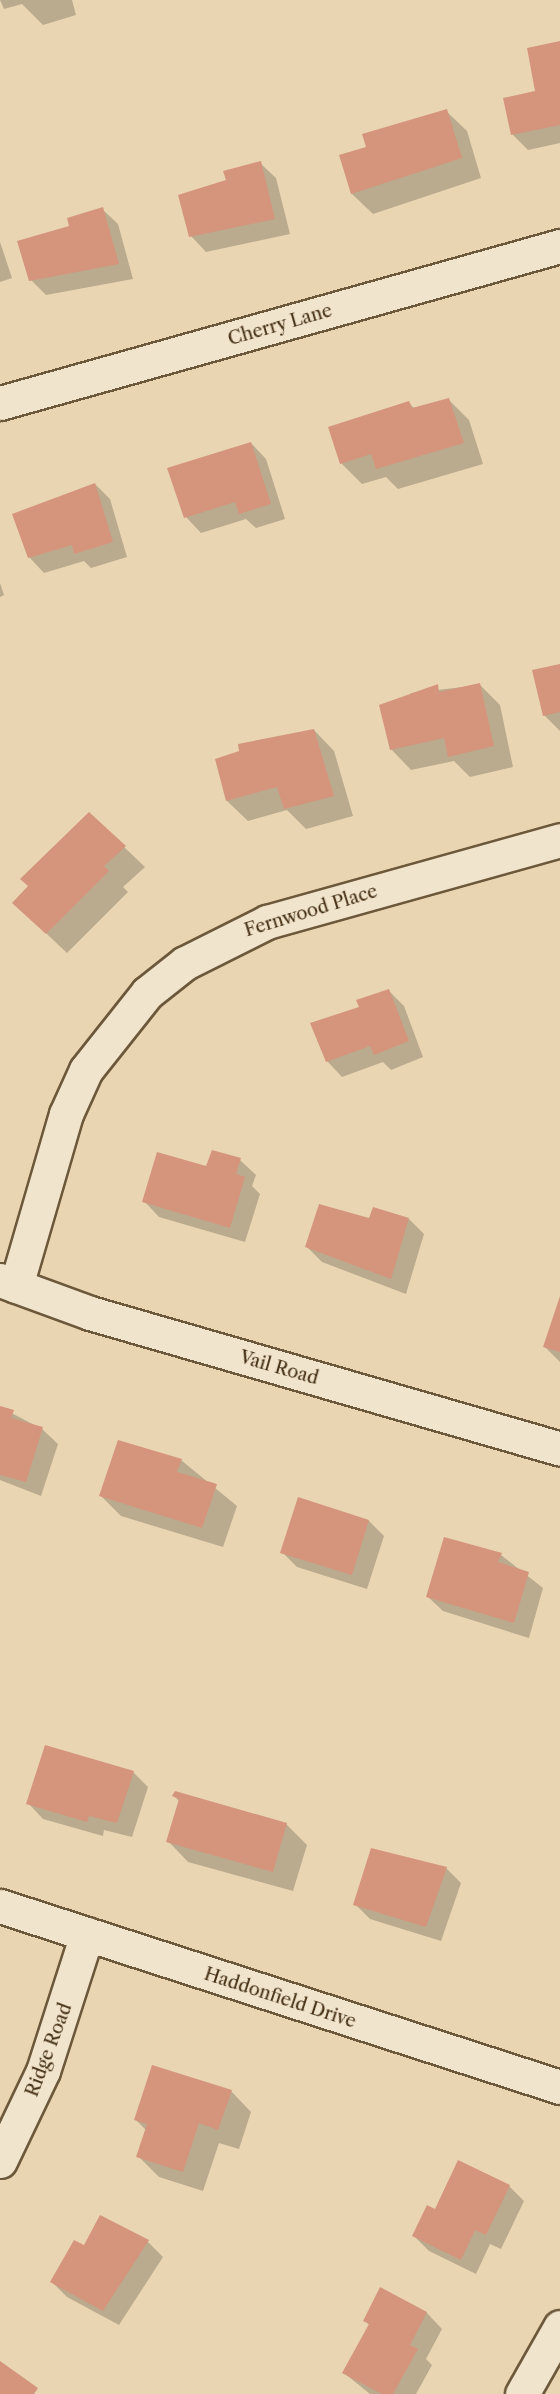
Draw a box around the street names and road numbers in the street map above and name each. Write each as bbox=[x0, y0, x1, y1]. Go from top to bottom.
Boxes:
street label: Cherry Lane bbox=[225, 300, 335, 350]
street label: Fernwood Place bbox=[242, 881, 380, 941]
street label: Vail Road bbox=[237, 1346, 321, 1390]
street label: Haddonfield Drive bbox=[201, 1963, 359, 2033]
street label: Ridge Road bbox=[21, 2000, 77, 2100]

